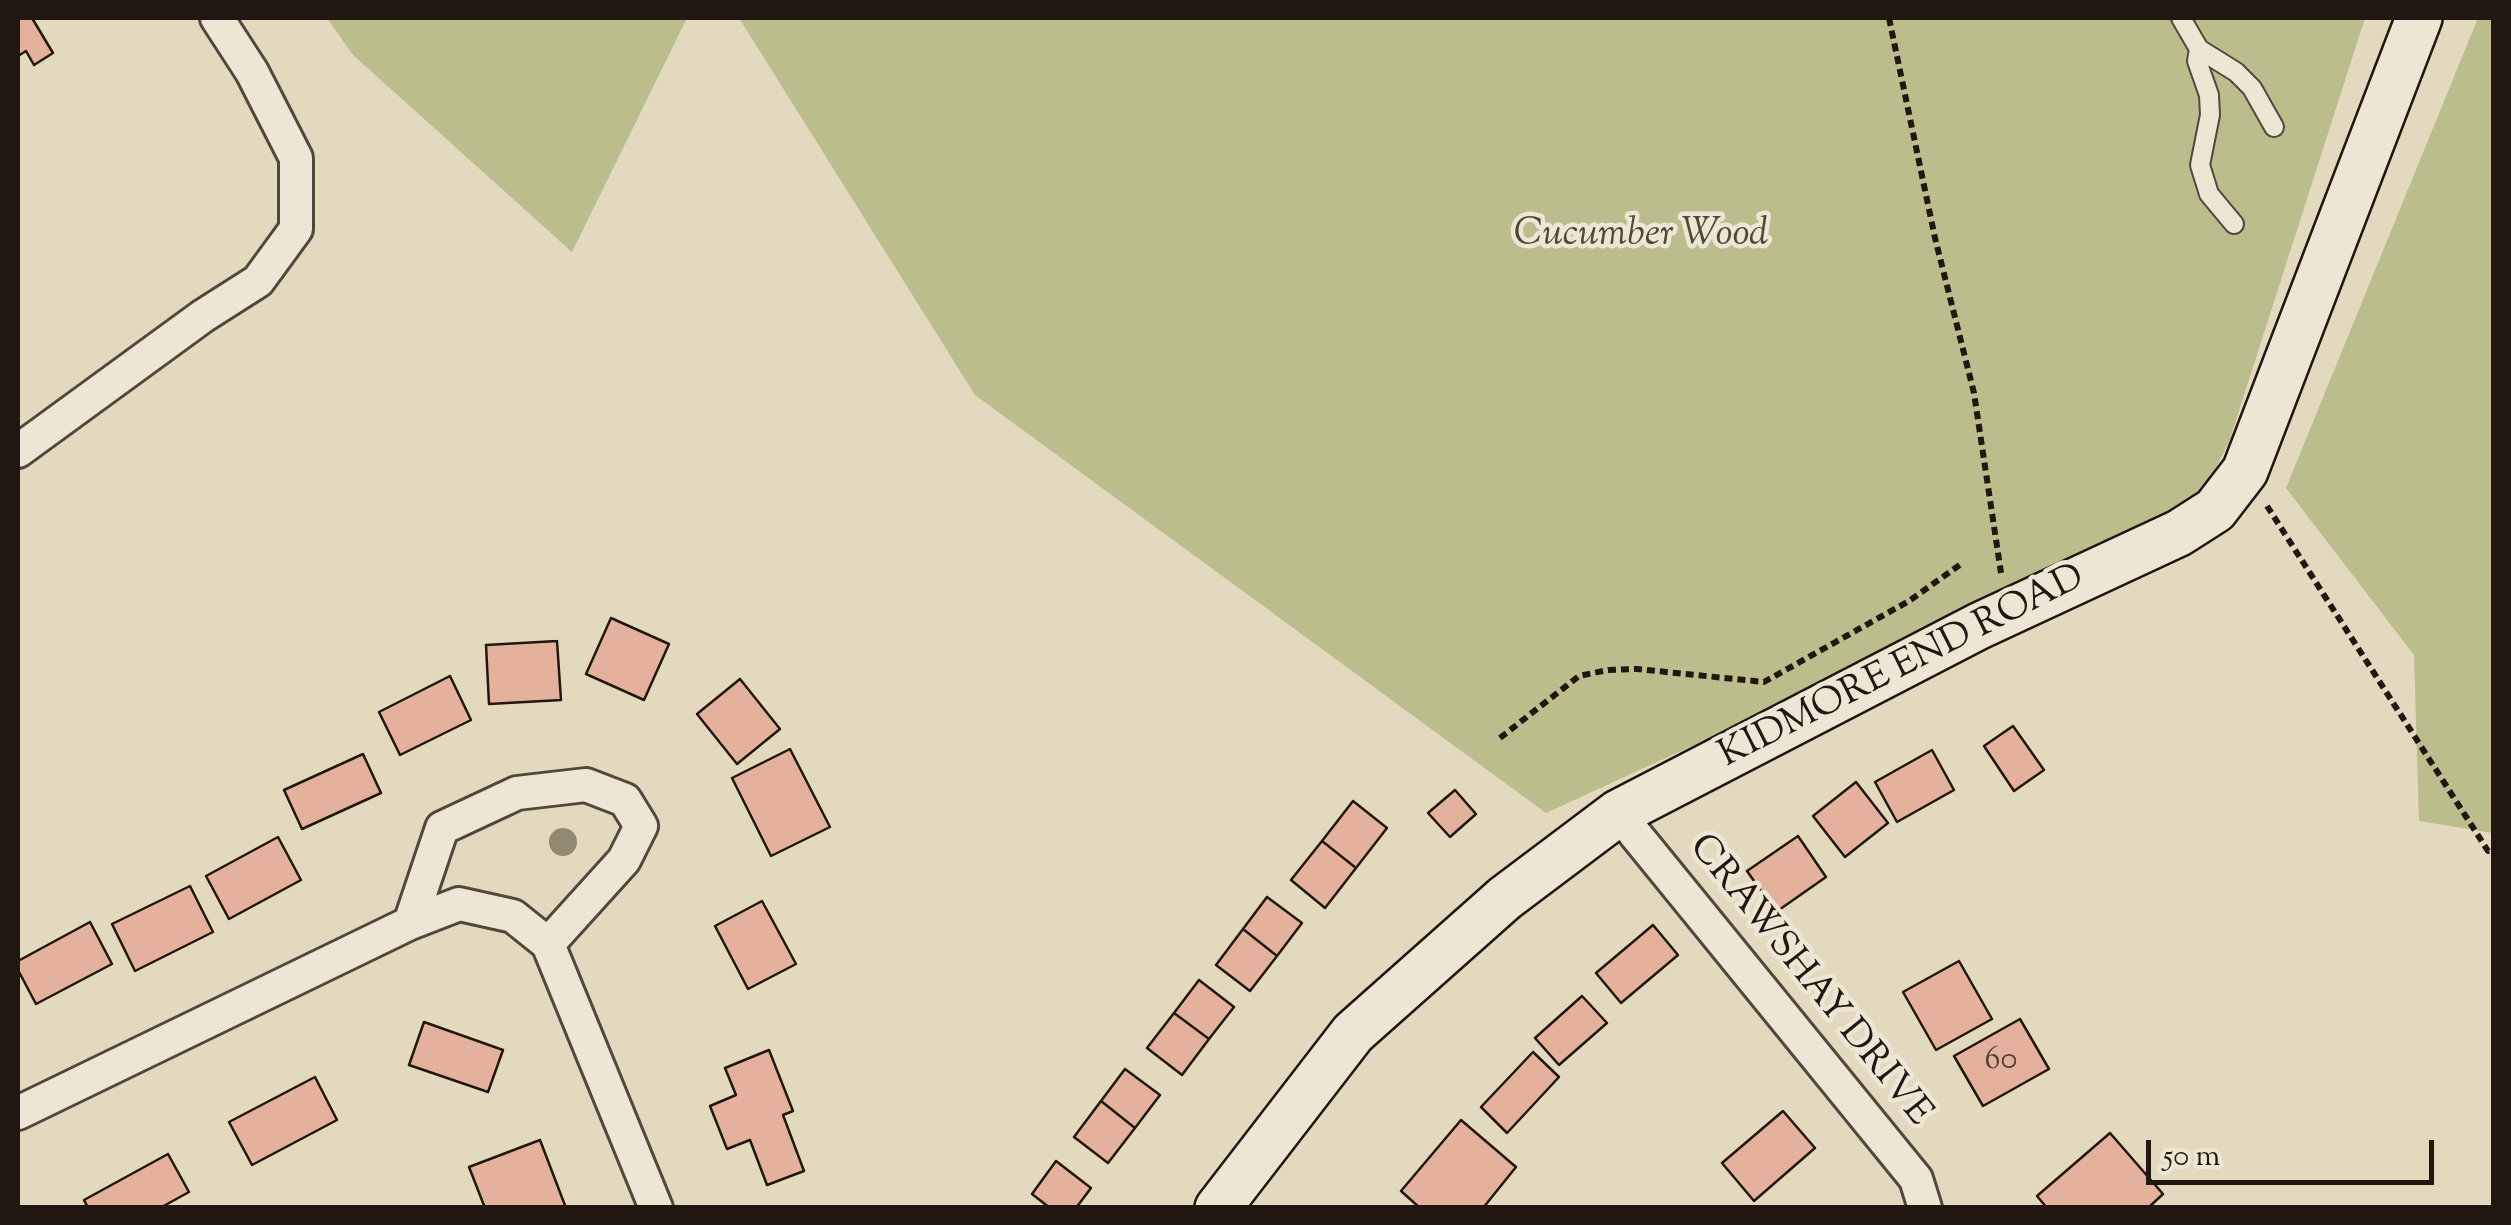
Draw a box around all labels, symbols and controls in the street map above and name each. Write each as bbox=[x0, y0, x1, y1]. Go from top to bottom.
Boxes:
park label: Cucumber Wood bbox=[1514, 215, 1768, 261]
street label: KIDMORE END ROAD bbox=[1713, 557, 2093, 781]
street label: CRAWSHAY DRIVE bbox=[1677, 827, 1939, 1137]
house number: 60 bbox=[1985, 1044, 2017, 1082]
scale bar bbox=[2151, 1120, 2438, 1182]
text: 50 m bbox=[2163, 1136, 2220, 1179]

